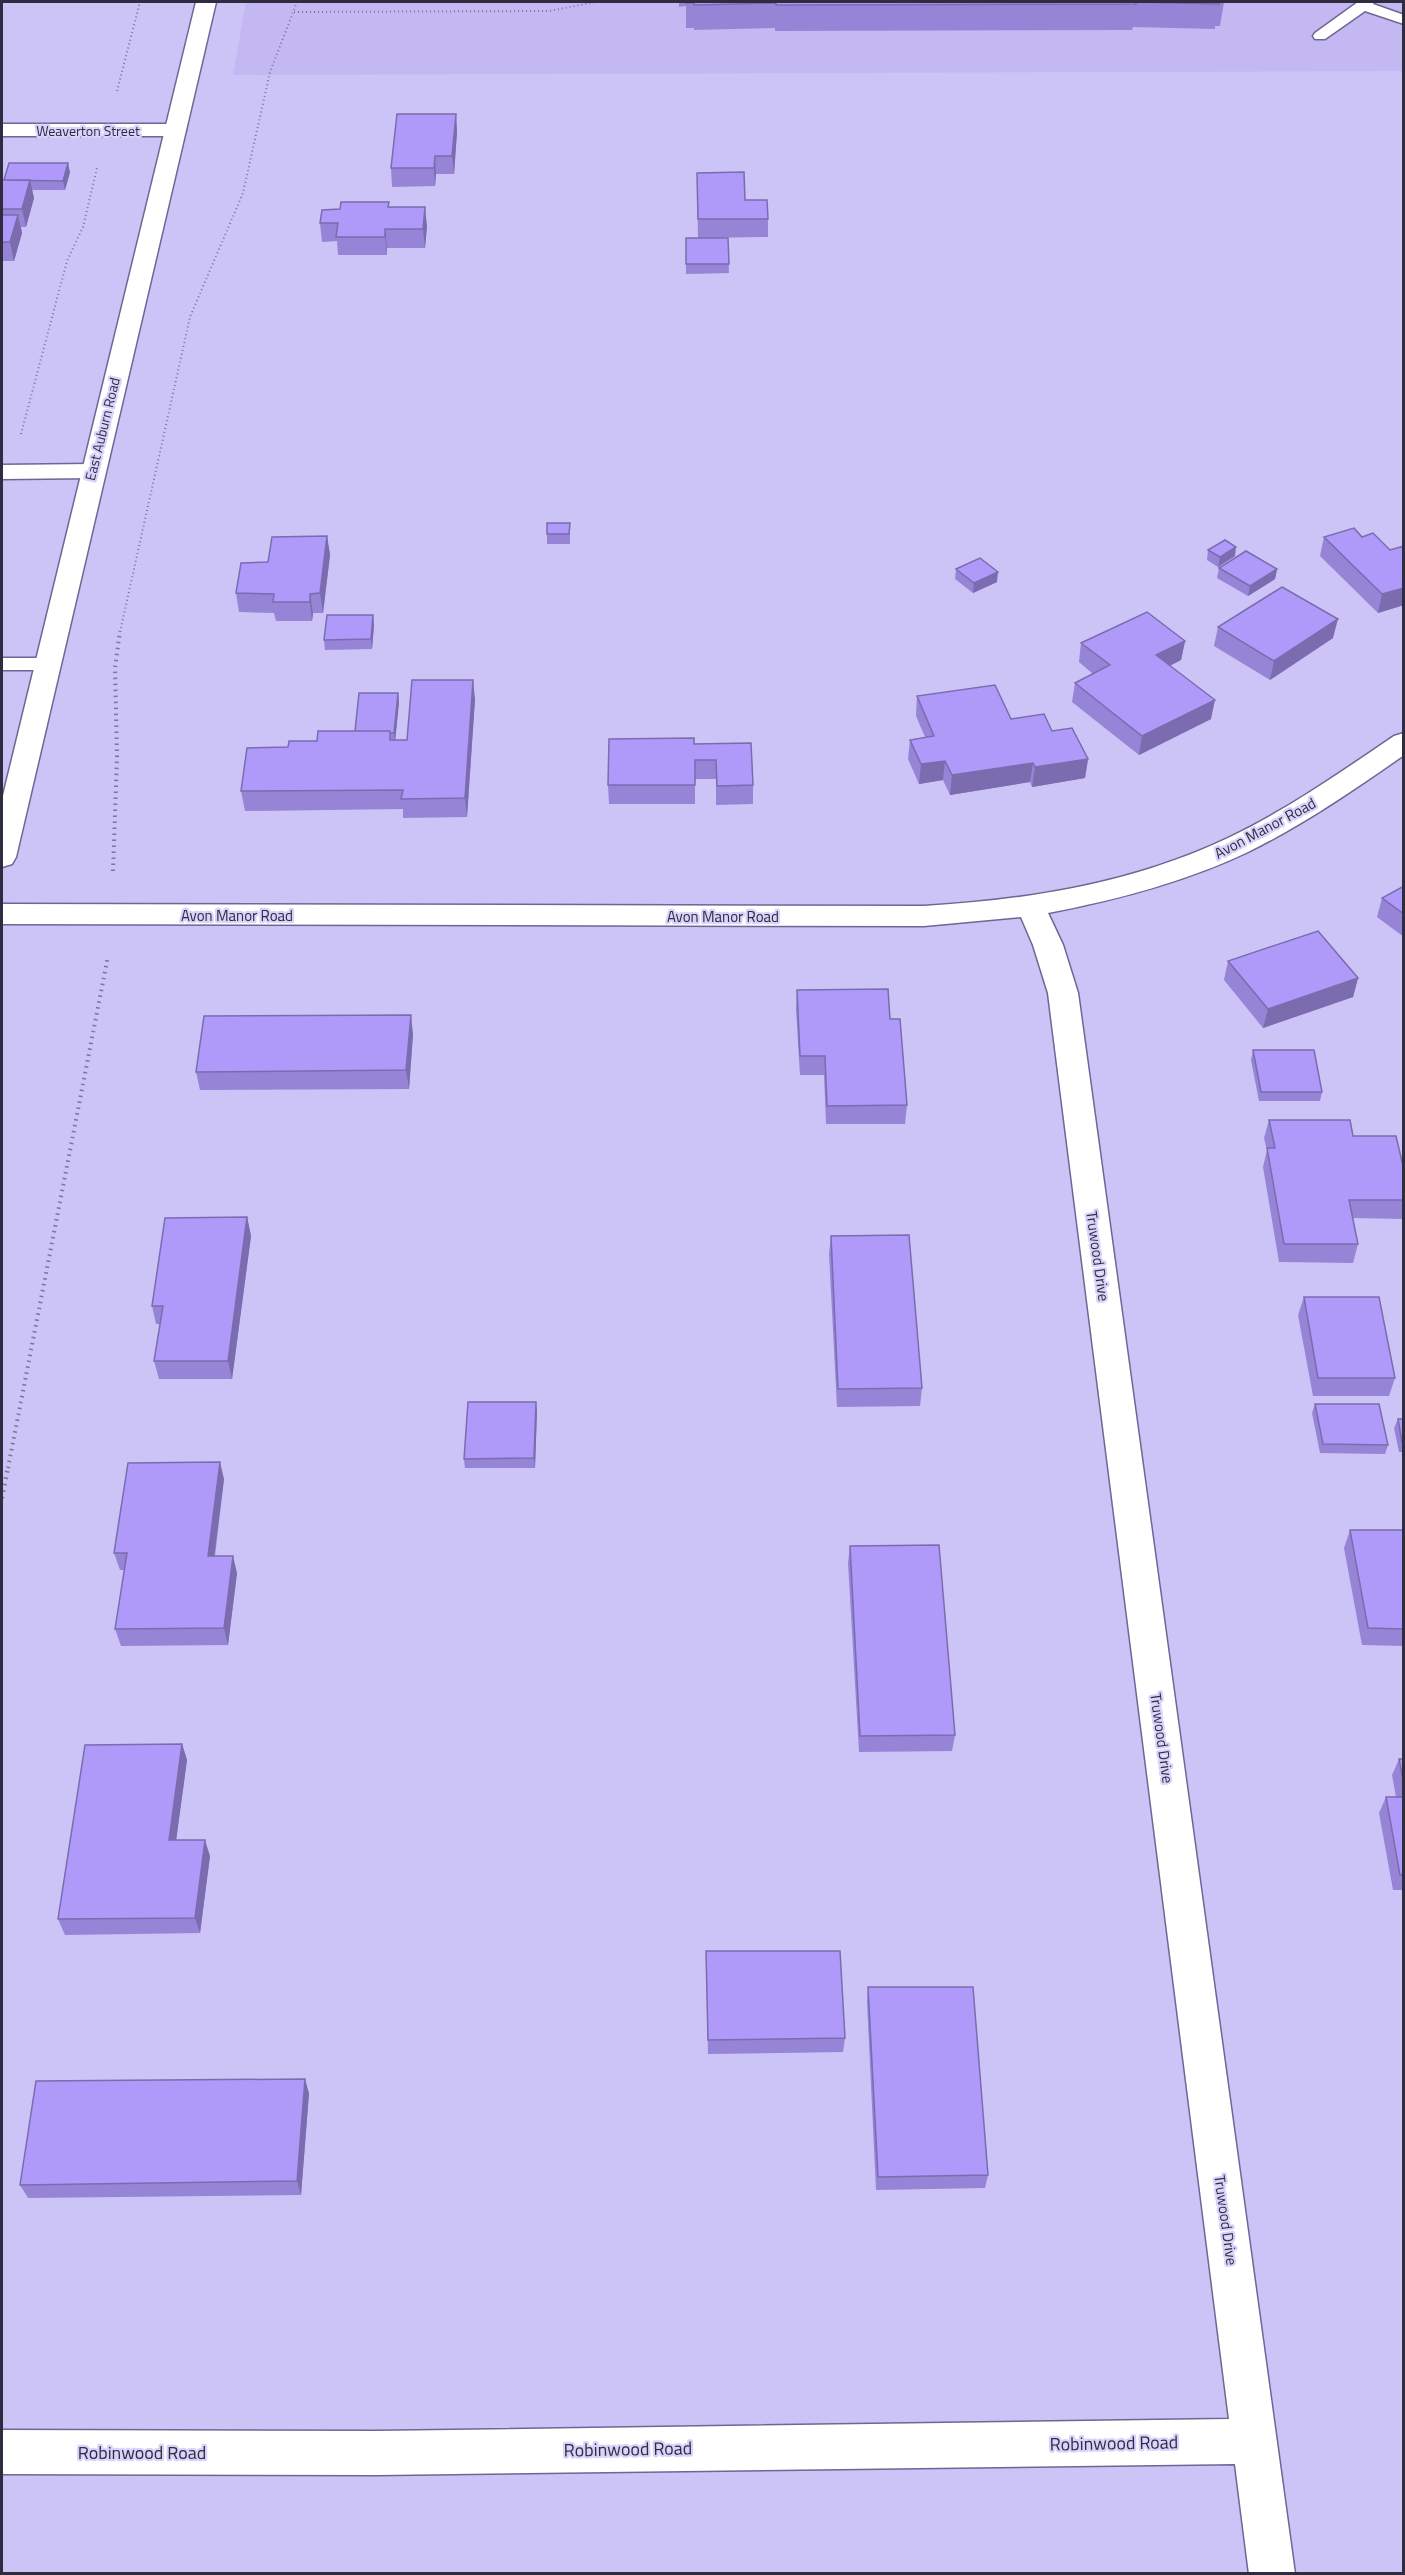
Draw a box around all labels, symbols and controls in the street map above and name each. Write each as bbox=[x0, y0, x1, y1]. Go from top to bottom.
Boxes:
street label: Weaverton Street bbox=[36, 120, 140, 141]
street label: East Auburn Road bbox=[79, 375, 125, 483]
street label: Avon Manor Road bbox=[1210, 792, 1320, 864]
street label: Avon Manor Road bbox=[181, 904, 293, 927]
street label: Avon Manor Road bbox=[667, 905, 779, 928]
street label: Truwood Drive bbox=[1080, 1209, 1116, 1303]
street label: Truwood Drive bbox=[1144, 1691, 1180, 1785]
street label: Truwood Drive bbox=[1208, 2173, 1244, 2267]
street label: Robinwood Road bbox=[1050, 2428, 1178, 2458]
street label: Robinwood Road bbox=[564, 2434, 692, 2464]
street label: Robinwood Road bbox=[78, 2439, 206, 2466]

